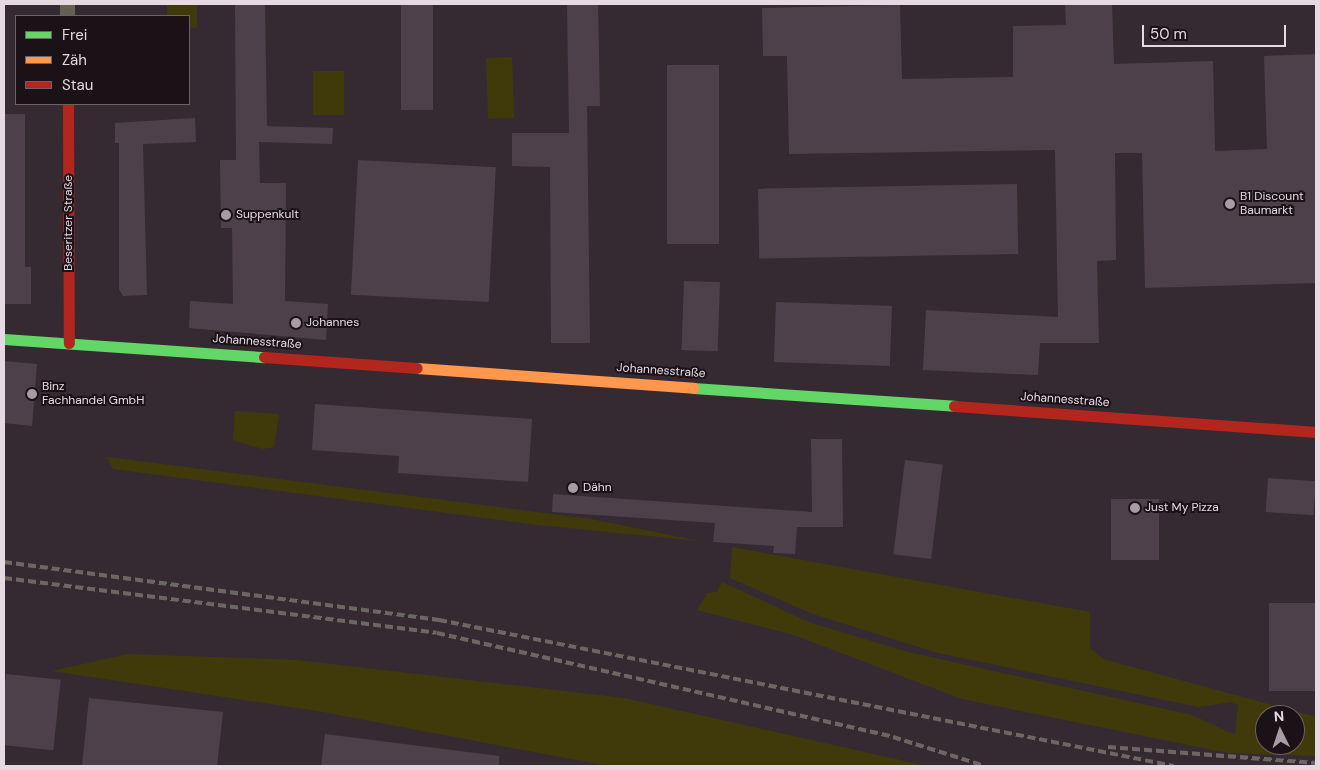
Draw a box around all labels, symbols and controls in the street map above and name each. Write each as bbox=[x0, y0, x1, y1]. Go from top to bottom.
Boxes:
legend bbox=[15, 15, 190, 105]
scale bar bbox=[1145, 15, 1289, 47]
text: 50 m bbox=[1150, 24, 1187, 44]
text: Frei bbox=[62, 25, 87, 45]
text: Zäh bbox=[62, 50, 87, 70]
text: Stau bbox=[62, 75, 93, 95]
street label: Beseritzer Straße bbox=[62, 175, 76, 271]
place label: B1 Discount Baumarkt bbox=[1240, 190, 1304, 218]
marker: B1 Discount Baumarkt bbox=[1224, 198, 1236, 210]
place label: Suppenkult bbox=[236, 208, 299, 222]
marker: Suppenkult bbox=[220, 209, 232, 221]
place label: Johannes bbox=[306, 316, 359, 330]
marker: Johannes bbox=[290, 317, 302, 329]
street label: Johannesstraße bbox=[212, 332, 302, 352]
street label: Johannesstraße bbox=[616, 361, 706, 381]
place label: Binz Fachhandel GmbH bbox=[42, 380, 144, 408]
marker: Binz Fachhandel GmbH bbox=[26, 388, 38, 400]
street label: Johannesstraße bbox=[1020, 390, 1110, 410]
place label: Dähn bbox=[583, 481, 612, 495]
marker: Dähn bbox=[567, 482, 579, 494]
place label: Just My Pizza bbox=[1145, 501, 1219, 515]
marker: Just My Pizza bbox=[1129, 502, 1141, 514]
north arrow bbox=[1255, 705, 1305, 755]
text: N bbox=[1273, 707, 1285, 725]

